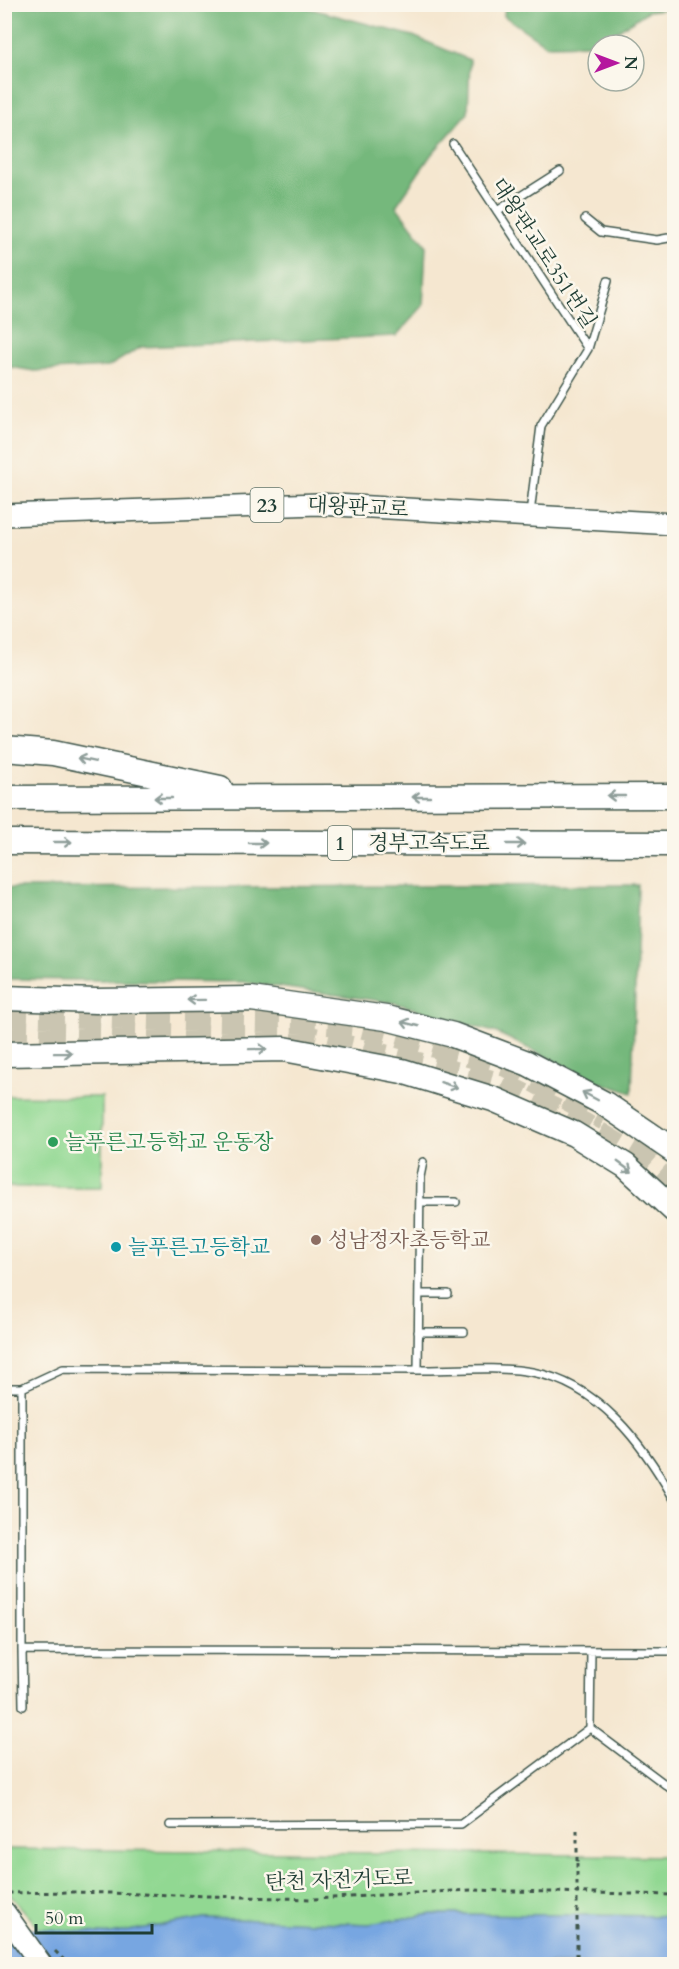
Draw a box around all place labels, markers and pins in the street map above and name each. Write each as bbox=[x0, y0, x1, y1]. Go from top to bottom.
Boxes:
place label: 늘푸른고등학교 운동장 bbox=[65, 1128, 274, 1157]
marker: 늘푸른고등학교 운동장 bbox=[46, 1135, 60, 1149]
place label: 성남정자초등학교 bbox=[328, 1226, 490, 1255]
place label: 늘푸른고등학교 bbox=[128, 1233, 270, 1262]
marker: 성남정자초등학교 bbox=[309, 1233, 323, 1247]
marker: 늘푸른고등학교 bbox=[109, 1240, 123, 1254]

